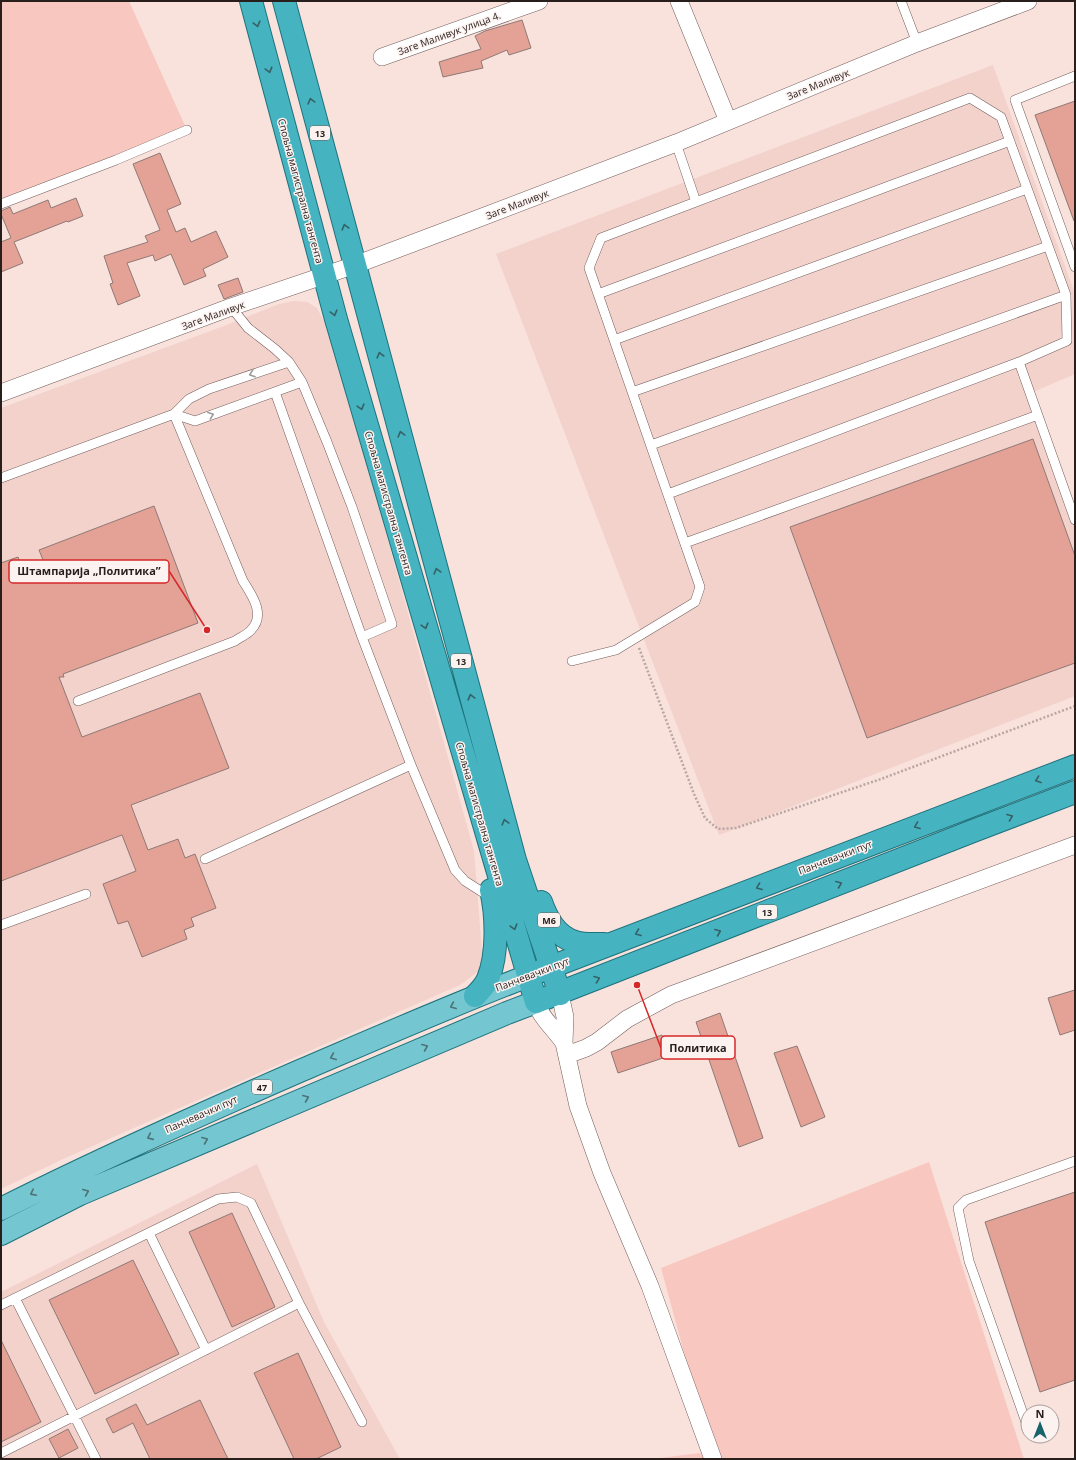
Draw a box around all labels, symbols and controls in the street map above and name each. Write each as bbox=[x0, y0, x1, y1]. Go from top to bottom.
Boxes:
street label: Заге Маливук улица 4. bbox=[395, 8, 503, 58]
one-way arrow bbox=[252, 21, 260, 28]
street label: Заге Маливук bbox=[785, 65, 852, 103]
one-way arrow bbox=[264, 67, 273, 74]
one-way arrow bbox=[307, 98, 316, 105]
street label: Спољна магистрална тангента bbox=[275, 117, 327, 265]
road number: 13 bbox=[310, 126, 330, 140]
street label: Заге Маливук bbox=[483, 185, 551, 222]
one-way arrow bbox=[342, 224, 350, 230]
street label: Заге Маливук bbox=[179, 297, 247, 333]
one-way arrow bbox=[329, 309, 338, 316]
one-way arrow bbox=[376, 352, 384, 358]
one-way arrow bbox=[249, 370, 256, 378]
one-way arrow bbox=[357, 404, 365, 410]
one-way arrow bbox=[207, 411, 214, 419]
street label: Спољна магистрална тангента bbox=[362, 429, 416, 577]
one-way arrow bbox=[397, 430, 406, 437]
callout: Штампарија „Политика” bbox=[9, 560, 169, 583]
text: Штампарија „Политика” bbox=[17, 563, 161, 578]
one-way arrow bbox=[434, 568, 442, 575]
one-way arrow bbox=[420, 622, 429, 629]
road number: 13 bbox=[451, 654, 471, 668]
one-way arrow bbox=[467, 694, 476, 701]
street label: Спољна магистрална тангента bbox=[453, 740, 507, 888]
one-way arrow bbox=[1035, 775, 1042, 783]
one-way arrow bbox=[1006, 813, 1013, 821]
one-way arrow bbox=[501, 819, 510, 826]
one-way arrow bbox=[913, 821, 920, 829]
street label: Панчевачки пут bbox=[796, 836, 874, 878]
one-way arrow bbox=[834, 881, 842, 889]
one-way arrow bbox=[756, 882, 763, 890]
road number: 13 bbox=[757, 905, 777, 919]
road number: M6 bbox=[538, 913, 560, 927]
one-way arrow bbox=[509, 923, 518, 930]
one-way arrow bbox=[714, 928, 721, 936]
one-way arrow bbox=[634, 929, 641, 937]
street label: Панчевачки пут bbox=[493, 953, 571, 995]
one-way arrow bbox=[593, 976, 600, 984]
one-way arrow bbox=[449, 1001, 457, 1009]
callout: Политика bbox=[661, 1036, 735, 1059]
text: Политика bbox=[669, 1040, 727, 1055]
one-way arrow bbox=[422, 1044, 429, 1052]
one-way arrow bbox=[330, 1052, 337, 1060]
road number: 47 bbox=[252, 1080, 272, 1094]
street label: Панчевачки пут bbox=[162, 1092, 240, 1136]
one-way arrow bbox=[302, 1094, 309, 1102]
one-way arrow bbox=[146, 1132, 154, 1140]
one-way arrow bbox=[202, 1137, 209, 1145]
one-way arrow bbox=[29, 1188, 37, 1196]
one-way arrow bbox=[82, 1188, 89, 1196]
north arrow bbox=[1020, 1404, 1060, 1444]
text: N bbox=[1036, 1406, 1044, 1421]

